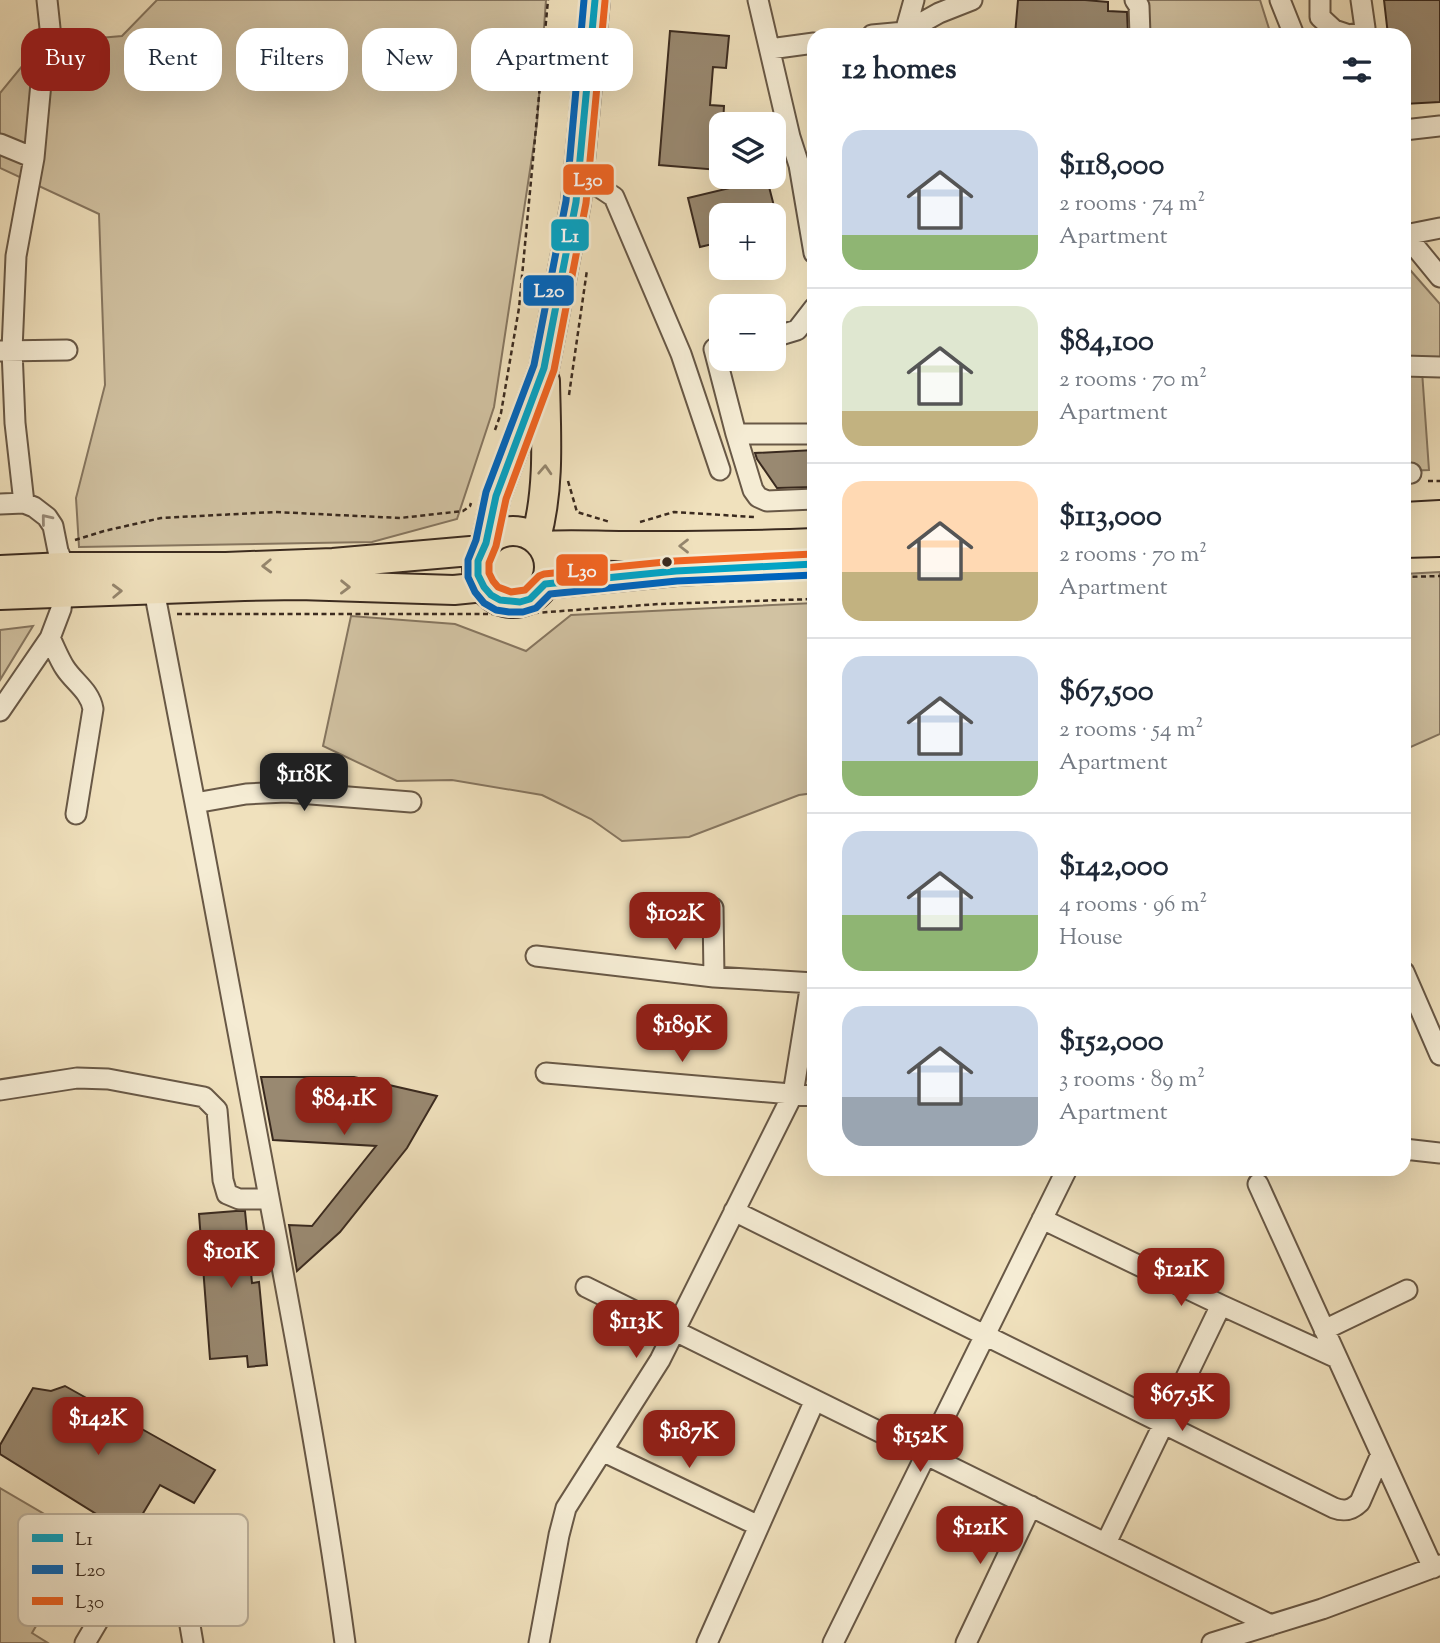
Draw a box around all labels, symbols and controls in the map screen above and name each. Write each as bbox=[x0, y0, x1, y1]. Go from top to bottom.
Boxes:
chip: Buy bbox=[21, 28, 110, 91]
chip: Rent bbox=[124, 28, 222, 91]
chip: Filters bbox=[236, 28, 348, 91]
chip: New bbox=[362, 28, 457, 91]
chip: Apartment bbox=[471, 28, 633, 91]
text: 12 homes bbox=[842, 49, 957, 92]
icon: filters bbox=[1338, 51, 1376, 89]
map controls bbox=[709, 112, 786, 371]
button: layers bbox=[709, 112, 786, 189]
text: $118,000 bbox=[1059, 145, 1164, 188]
icon: home bbox=[898, 158, 982, 242]
line badge: L30 bbox=[562, 163, 615, 196]
text: L30 bbox=[573, 168, 603, 195]
text: 2 rooms · 74 m² bbox=[1059, 188, 1205, 221]
button: + bbox=[709, 203, 786, 280]
line badge: L1 bbox=[550, 218, 590, 252]
text: Apartment bbox=[1059, 221, 1168, 254]
text: L1 bbox=[561, 224, 579, 251]
line badge: L20 bbox=[522, 274, 575, 307]
text: L20 bbox=[534, 279, 564, 306]
button: − bbox=[709, 294, 786, 371]
text: $84,100 bbox=[1059, 321, 1154, 364]
icon: home bbox=[898, 334, 982, 418]
text: 2 rooms · 70 m² bbox=[1059, 364, 1207, 397]
text: Apartment bbox=[1059, 397, 1168, 430]
one-way arrow bbox=[537, 464, 552, 475]
text: $113,000 bbox=[1059, 496, 1162, 539]
icon: home bbox=[898, 509, 982, 593]
one-way arrow bbox=[42, 514, 54, 527]
one-way arrow bbox=[678, 538, 689, 554]
text: 2 rooms · 70 m² bbox=[1059, 539, 1207, 572]
line badge: L30 bbox=[555, 553, 609, 587]
unlabelled marker bbox=[660, 555, 674, 569]
one-way arrow bbox=[261, 558, 272, 573]
text: L30 bbox=[567, 559, 597, 586]
text: Apartment bbox=[1059, 572, 1168, 605]
one-way arrow bbox=[339, 579, 350, 594]
one-way arrow bbox=[112, 583, 123, 598]
text: $67,500 bbox=[1059, 671, 1154, 714]
icon: home bbox=[898, 684, 982, 768]
text: 2 rooms · 54 m² bbox=[1059, 714, 1203, 747]
text: Apartment bbox=[1059, 747, 1168, 780]
pin: $118K bbox=[255, 754, 353, 813]
text: $118K bbox=[276, 759, 332, 792]
text: $142,000 bbox=[1059, 846, 1169, 889]
icon: home bbox=[898, 859, 982, 943]
text: 4 rooms · 96 m² bbox=[1059, 889, 1207, 922]
pin: $102K bbox=[626, 892, 724, 952]
text: $102K bbox=[645, 898, 705, 931]
text: House bbox=[1059, 922, 1123, 955]
pin: $189K bbox=[633, 1004, 731, 1064]
text: $189K bbox=[652, 1010, 712, 1043]
text: $152,000 bbox=[1059, 1021, 1164, 1064]
icon: home bbox=[898, 1034, 982, 1118]
text: 3 rooms · 89 m² bbox=[1059, 1064, 1205, 1097]
pin: $84.1K bbox=[287, 1078, 401, 1137]
text: $84.1K bbox=[311, 1083, 377, 1116]
text: Apartment bbox=[1059, 1097, 1168, 1130]
pin: $101K bbox=[182, 1230, 280, 1290]
text: $101K bbox=[203, 1236, 259, 1269]
pin: $121K bbox=[1132, 1248, 1230, 1308]
text: $121K bbox=[1153, 1254, 1209, 1287]
pin: $113K bbox=[587, 1300, 685, 1360]
text: $113K bbox=[609, 1306, 663, 1339]
pin: $67.5K bbox=[1125, 1374, 1239, 1433]
text: $67.5K bbox=[1150, 1379, 1214, 1412]
pin: $142K bbox=[49, 1398, 147, 1457]
text: $142K bbox=[68, 1403, 128, 1436]
pin: $187K bbox=[640, 1410, 738, 1470]
pin: $152K bbox=[871, 1414, 969, 1474]
text: $187K bbox=[659, 1416, 719, 1449]
text: $152K bbox=[892, 1420, 948, 1453]
pin: $121K bbox=[931, 1506, 1029, 1566]
text: $121K bbox=[952, 1512, 1008, 1545]
legend bbox=[18, 1514, 248, 1626]
text: L1 bbox=[75, 1527, 93, 1554]
text: L20 bbox=[75, 1558, 105, 1585]
text: L30 bbox=[75, 1590, 104, 1617]

